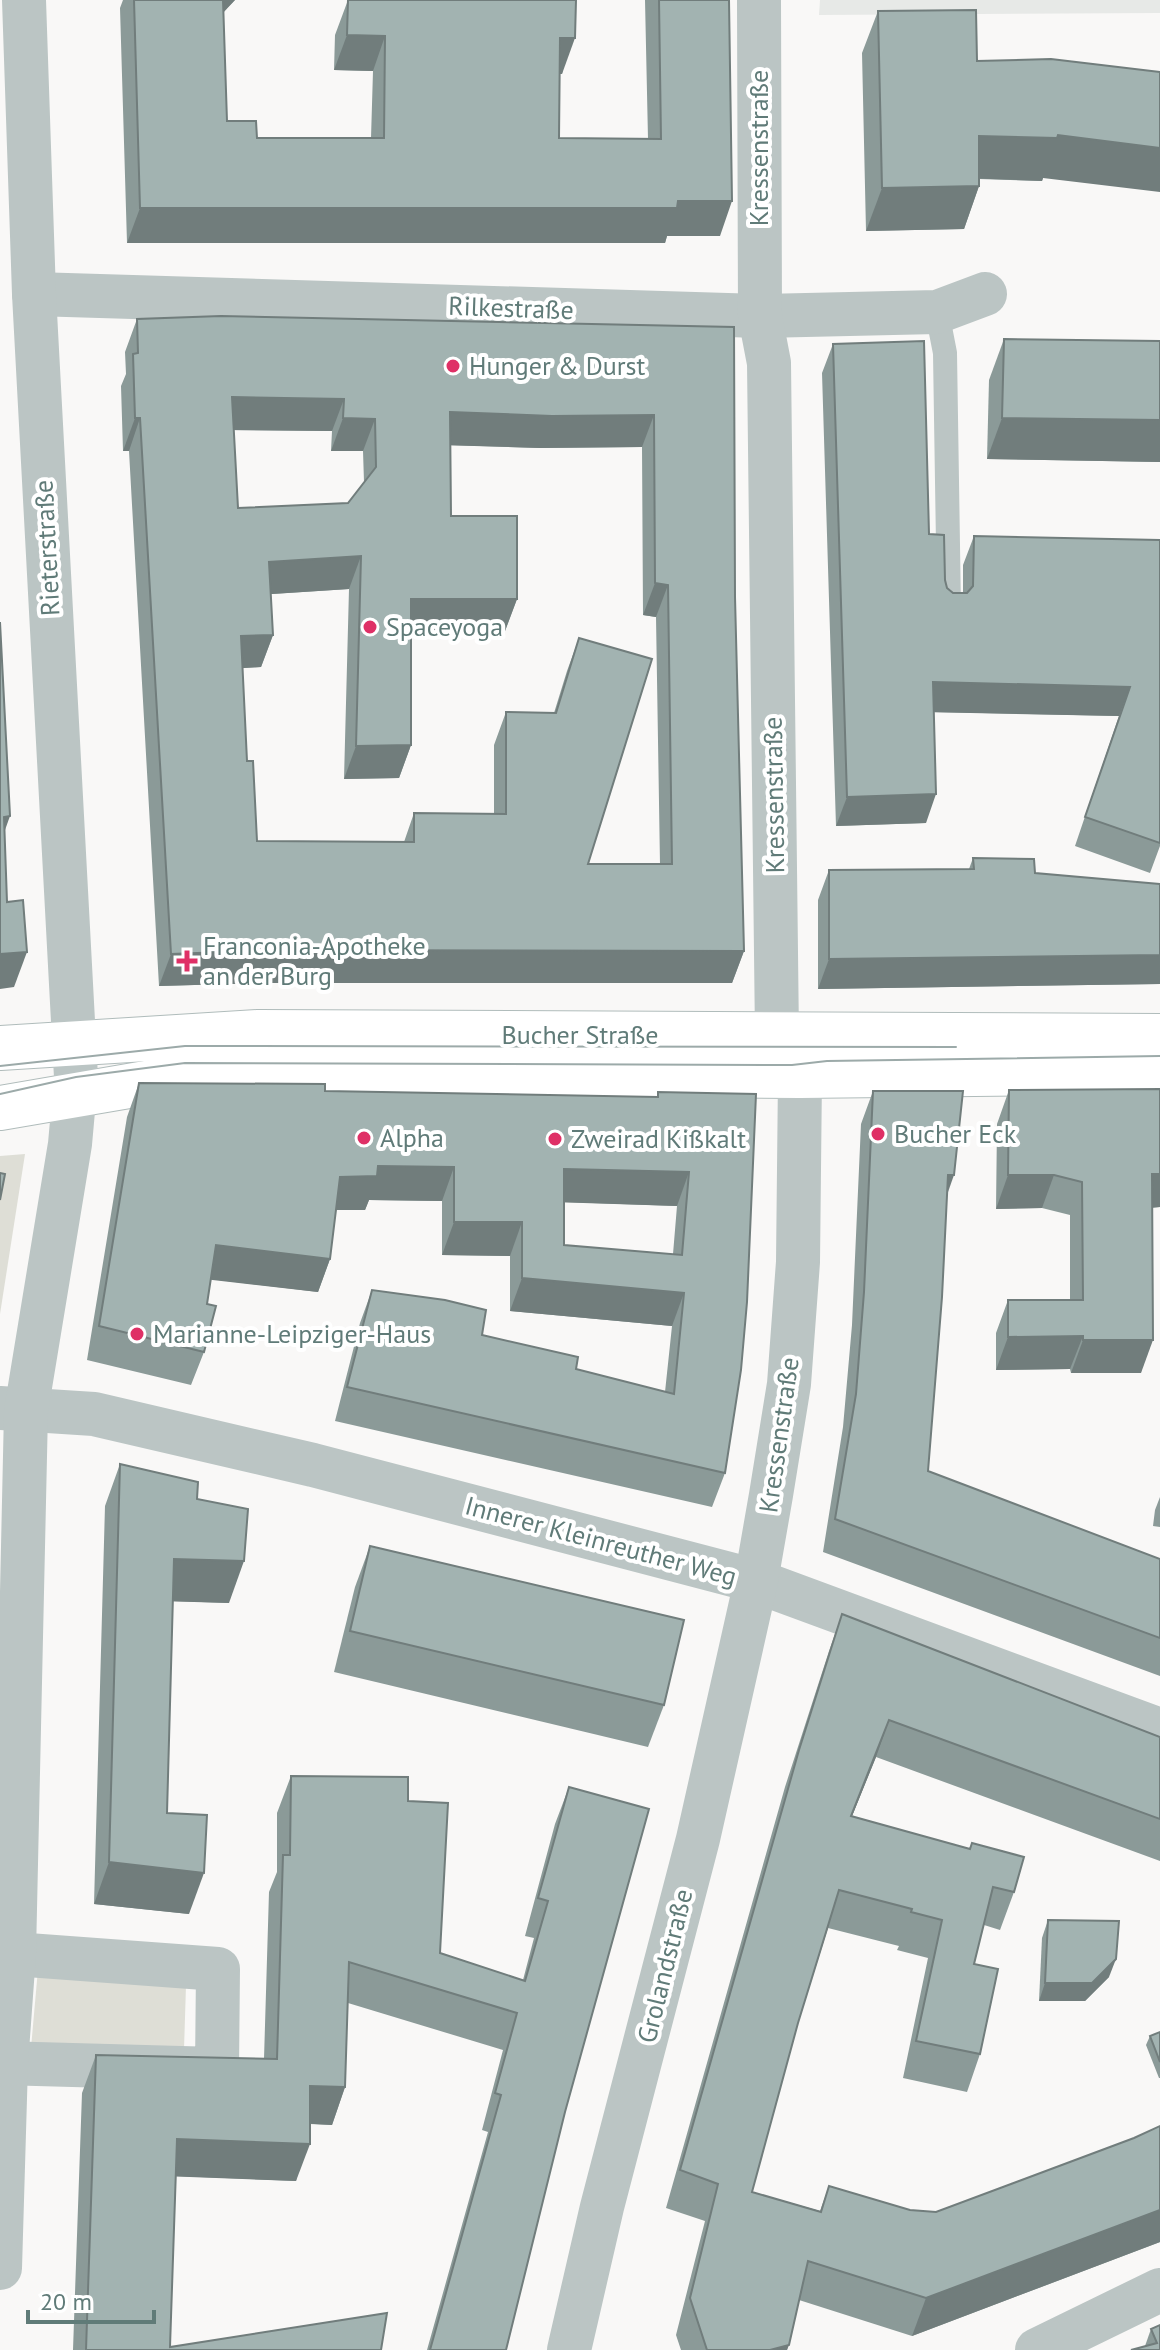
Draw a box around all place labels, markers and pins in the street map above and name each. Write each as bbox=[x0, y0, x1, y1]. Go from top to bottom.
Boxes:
place label: Hunger & Durst bbox=[469, 349, 646, 382]
marker: Hunger & Durst bbox=[444, 357, 462, 375]
place label: Spaceyoga bbox=[386, 610, 503, 643]
marker: Spaceyoga bbox=[361, 618, 379, 636]
place label: Franconia-Apotheke an der Burg bbox=[203, 929, 426, 992]
marker: Franconia-Apotheke an der Burg bbox=[178, 952, 196, 970]
place label: Bucher Eck bbox=[894, 1117, 1017, 1150]
place label: Alpha bbox=[380, 1121, 444, 1154]
place label: Zweirad Kißkalt bbox=[571, 1122, 746, 1155]
marker: Bucher Eck bbox=[869, 1125, 887, 1143]
marker: Alpha bbox=[355, 1129, 373, 1147]
marker: Zweirad Kißkalt bbox=[546, 1130, 564, 1148]
place label: Marianne-Leipziger-Haus bbox=[153, 1317, 431, 1350]
marker: Marianne-Leipziger-Haus bbox=[128, 1325, 146, 1343]

